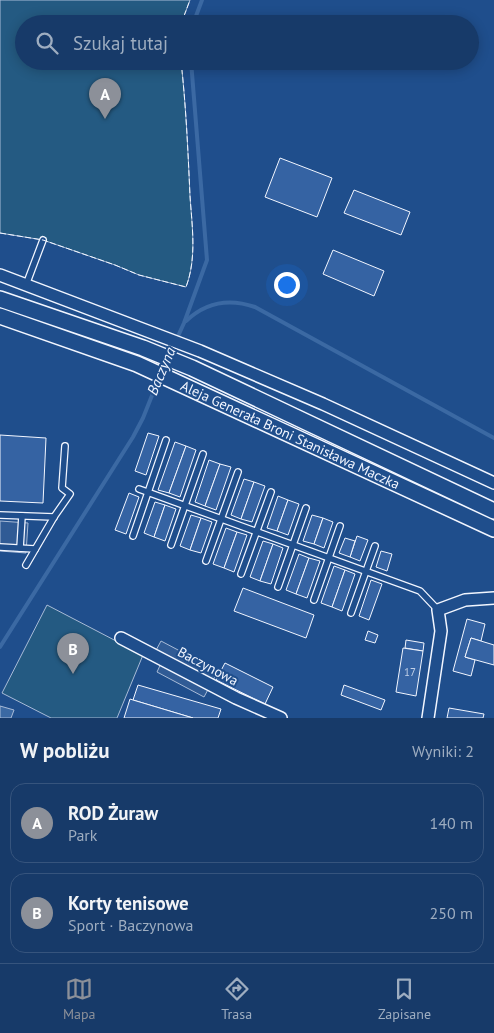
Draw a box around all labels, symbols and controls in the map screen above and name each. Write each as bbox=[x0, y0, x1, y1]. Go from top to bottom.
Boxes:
search box bbox=[15, 15, 479, 70]
icon: search bbox=[33, 29, 61, 57]
text: Szukaj tutaj bbox=[73, 31, 168, 55]
pin: A bbox=[89, 78, 121, 119]
your location bbox=[274, 272, 300, 298]
water label: Baczyna bbox=[142, 344, 180, 398]
street label: Aleja Generała Broni Stanisława Maczka bbox=[178, 376, 403, 493]
pin: B bbox=[57, 633, 89, 674]
street label: Baczynowa bbox=[175, 643, 241, 689]
house number: 17 bbox=[404, 665, 416, 679]
text: W pobliżu bbox=[20, 737, 109, 764]
text: Wyniki: 2 bbox=[412, 741, 474, 761]
text: ROD Żuraw bbox=[68, 801, 158, 825]
text: A bbox=[32, 813, 42, 833]
text: 140 m bbox=[430, 813, 473, 833]
text: Park bbox=[68, 825, 97, 845]
text: Korty tenisowe bbox=[68, 891, 189, 915]
text: B bbox=[32, 903, 42, 923]
text: 250 m bbox=[430, 903, 473, 923]
text: Sport · Baczynowa bbox=[68, 915, 193, 935]
tab: Mapa bbox=[63, 975, 95, 1023]
tab: Trasa bbox=[221, 975, 252, 1023]
tab: Zapisane bbox=[378, 975, 431, 1023]

